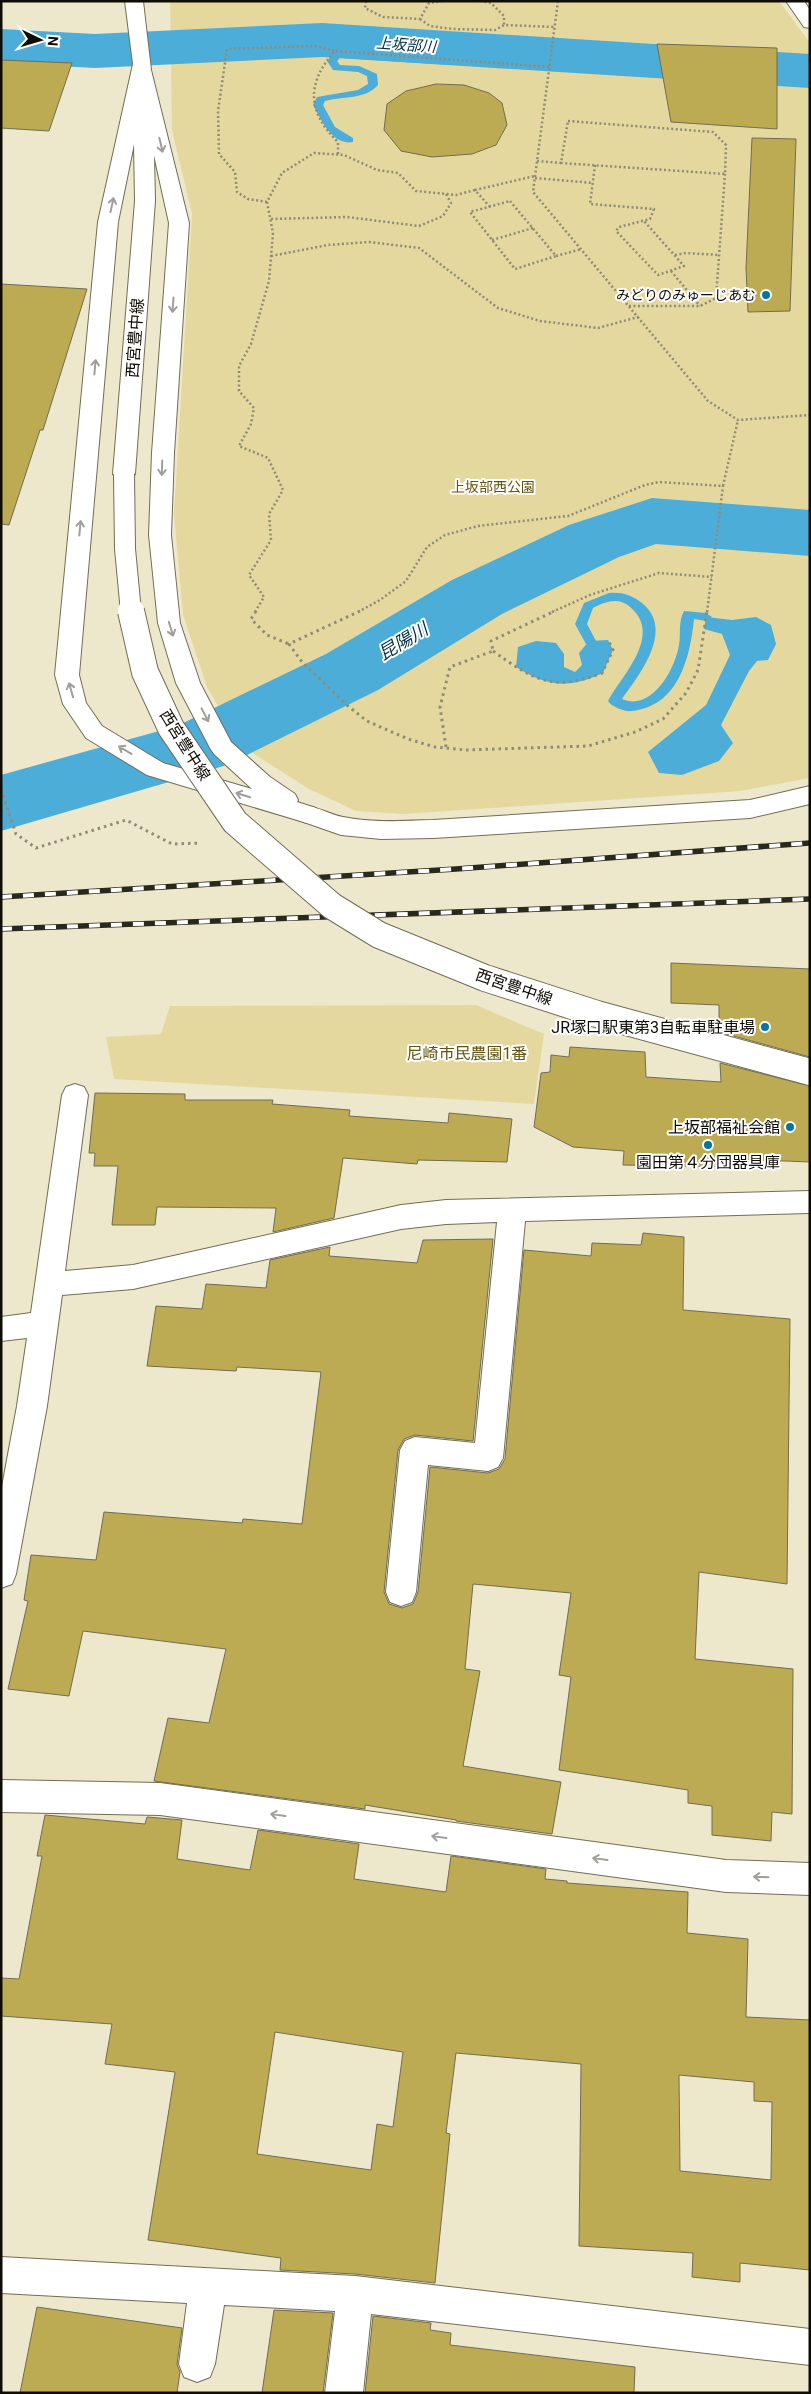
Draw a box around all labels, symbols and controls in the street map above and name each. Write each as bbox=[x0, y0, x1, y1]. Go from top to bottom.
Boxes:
north arrow bbox=[15, 15, 65, 65]
water label: 上坂部川 bbox=[375, 34, 439, 56]
text: N bbox=[45, 36, 61, 47]
one-way arrow bbox=[157, 137, 166, 153]
one-way arrow bbox=[108, 198, 117, 214]
place label: みどりのみゅーじあむ bbox=[616, 287, 756, 303]
marker: みどりのみゅーじあむ bbox=[760, 289, 772, 301]
street label: 西宮豊中線 bbox=[123, 297, 147, 379]
one-way arrow bbox=[169, 297, 178, 313]
one-way arrow bbox=[90, 359, 100, 375]
one-way arrow bbox=[157, 459, 167, 475]
park label: 上坂部西公園 bbox=[451, 479, 535, 495]
one-way arrow bbox=[75, 521, 84, 537]
water label: 昆陽川 bbox=[374, 617, 433, 664]
one-way arrow bbox=[167, 621, 177, 637]
one-way arrow bbox=[65, 682, 75, 698]
street label: 西宮豊中線 bbox=[156, 706, 214, 784]
one-way arrow bbox=[200, 708, 210, 723]
one-way arrow bbox=[118, 745, 132, 755]
one-way arrow bbox=[236, 789, 252, 799]
street label: 西宮豊中線 bbox=[473, 965, 555, 1009]
place label: JR塚口駅東第3自転車駐車場 bbox=[551, 1018, 755, 1037]
marker: JR塚口駅東第3自転車駐車場 bbox=[759, 1021, 771, 1033]
park label: 尼崎市民農園1番 bbox=[407, 1044, 528, 1063]
place label: 上坂部福祉会館 bbox=[668, 1118, 780, 1137]
marker: 上坂部福祉会館 bbox=[784, 1121, 796, 1133]
marker: 園田第４分団器具庫 bbox=[702, 1139, 714, 1151]
place label: 園田第４分団器具庫 bbox=[636, 1153, 780, 1172]
one-way arrow bbox=[270, 1809, 286, 1819]
one-way arrow bbox=[431, 1832, 447, 1842]
one-way arrow bbox=[592, 1854, 608, 1864]
one-way arrow bbox=[753, 1872, 770, 1882]

